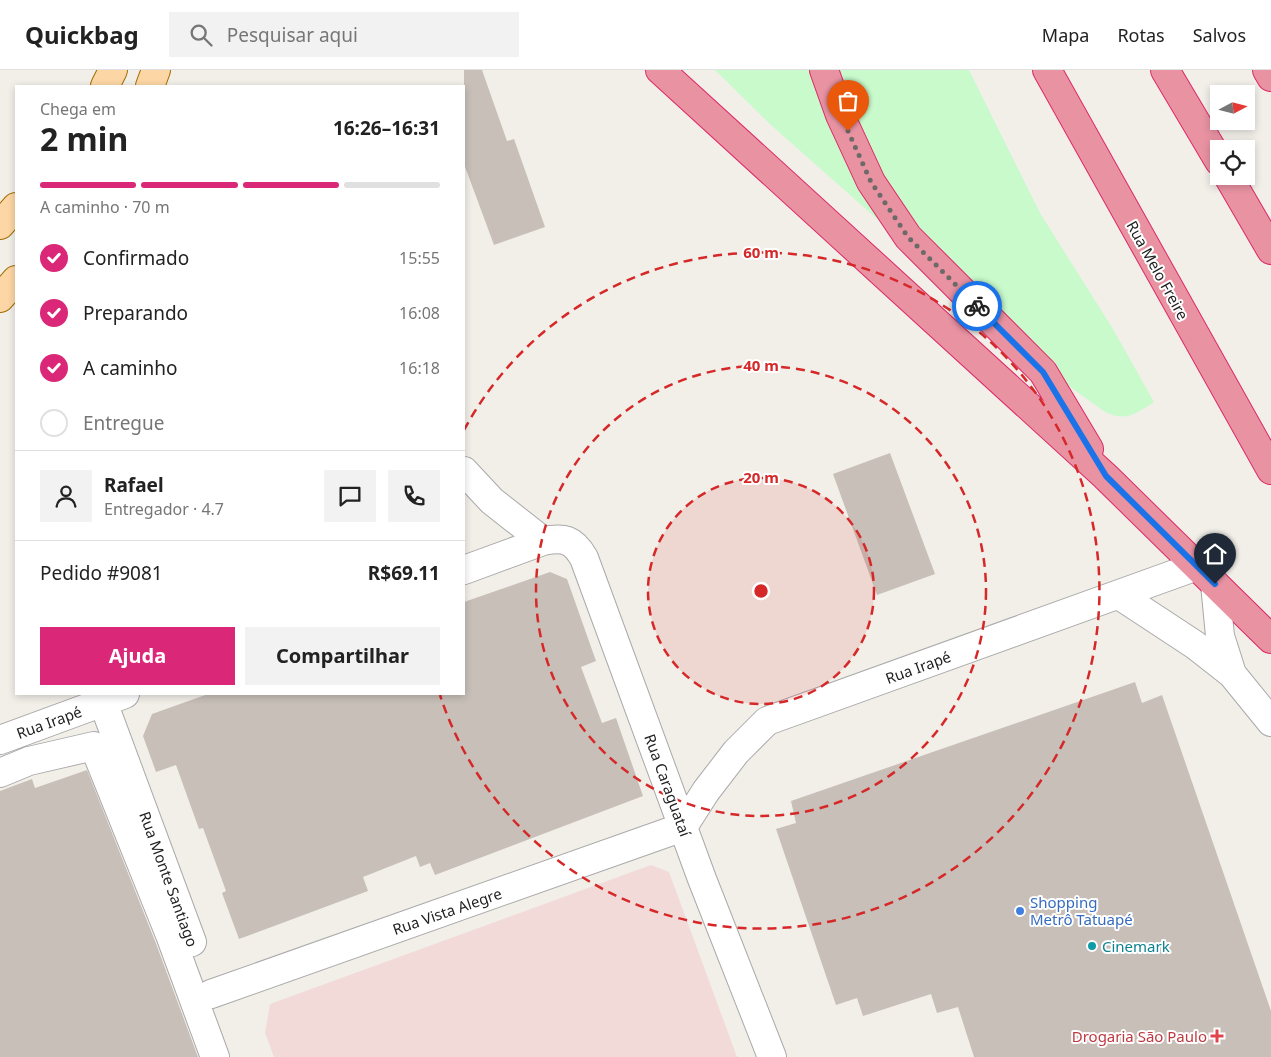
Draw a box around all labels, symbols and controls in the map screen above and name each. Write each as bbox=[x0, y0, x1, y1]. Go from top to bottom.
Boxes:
search box bbox=[169, 12, 519, 57]
text: Quickbag bbox=[25, 18, 139, 51]
icon: search bbox=[187, 21, 215, 49]
text: Pesquisar aqui bbox=[227, 22, 358, 48]
text: Mapa bbox=[1042, 23, 1089, 47]
text: Rotas bbox=[1117, 23, 1165, 47]
text: Salvos bbox=[1193, 23, 1246, 47]
pin bbox=[827, 80, 869, 131]
north arrow bbox=[1210, 85, 1255, 130]
map controls bbox=[1210, 85, 1255, 185]
icon: bag bbox=[834, 87, 862, 115]
text: Chega em bbox=[40, 98, 116, 120]
text: 16:26–16:31 bbox=[333, 115, 440, 141]
text: 2 min bbox=[40, 117, 128, 160]
button: locate bbox=[1210, 140, 1255, 185]
text: A caminho · 70 m bbox=[40, 196, 170, 218]
street label: Rua Melo Freire bbox=[1123, 217, 1193, 323]
text: 60 m bbox=[743, 242, 779, 262]
icon: check bbox=[40, 244, 68, 272]
text: Confirmado bbox=[83, 245, 189, 271]
text: 15:55 bbox=[399, 247, 440, 269]
courier bbox=[952, 281, 1002, 331]
icon: bike bbox=[963, 292, 991, 320]
icon: check bbox=[40, 299, 68, 327]
text: Preparando bbox=[83, 300, 188, 326]
text: 16:08 bbox=[399, 302, 440, 324]
icon: check bbox=[40, 354, 68, 382]
text: A caminho bbox=[83, 355, 178, 381]
text: 40 m bbox=[743, 355, 779, 375]
text: 16:18 bbox=[399, 357, 440, 379]
text: Entregue bbox=[83, 410, 165, 436]
text: 20 m bbox=[743, 467, 779, 487]
button: person bbox=[40, 470, 92, 522]
button: chat bbox=[324, 470, 376, 522]
button: phone bbox=[388, 470, 440, 522]
text: Rafael bbox=[104, 472, 164, 498]
text: Entregador · 4.7 bbox=[104, 498, 224, 520]
pin bbox=[1194, 533, 1236, 584]
icon: home bbox=[1201, 540, 1229, 568]
text: Pedido #9081 bbox=[40, 560, 163, 586]
text: R$69.11 bbox=[368, 560, 440, 586]
centre of rings bbox=[752, 582, 770, 600]
button: Ajuda bbox=[40, 627, 235, 685]
button: Compartilhar bbox=[245, 627, 440, 685]
street label: Rua Irapé bbox=[883, 646, 953, 688]
street label: Rua Irapé bbox=[14, 701, 84, 743]
street label: Rua Caraguataí bbox=[640, 731, 696, 840]
street label: Rua Monte Santiago bbox=[135, 809, 203, 949]
street label: Rua Vista Alegre bbox=[390, 883, 504, 939]
place label: Shopping Metrô Tatuapé bbox=[1030, 892, 1133, 929]
marker: Shopping Metrô Tatuapé bbox=[1014, 905, 1026, 917]
place label: Cinemark bbox=[1102, 936, 1170, 956]
marker: Cinemark bbox=[1086, 940, 1098, 952]
place label: Drogaria São Paulo bbox=[1072, 1026, 1207, 1046]
marker: Drogaria São Paulo bbox=[1211, 1030, 1223, 1042]

